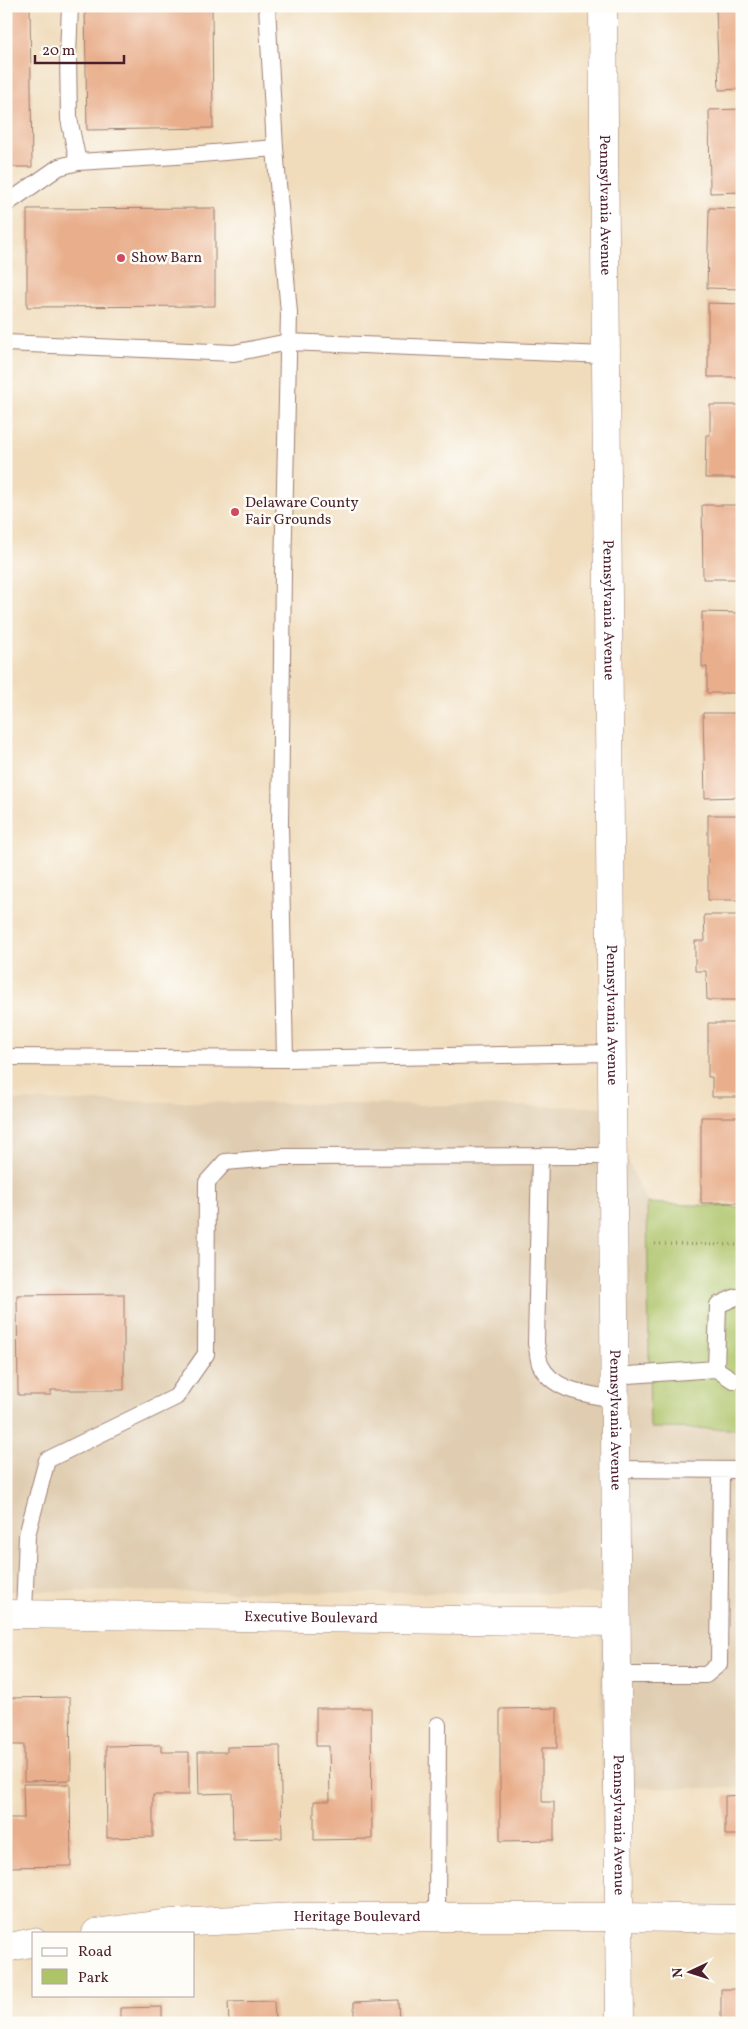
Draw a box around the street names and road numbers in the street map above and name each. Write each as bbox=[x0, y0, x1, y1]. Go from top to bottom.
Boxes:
street label: Pennsylvania Avenue bbox=[594, 135, 616, 275]
street label: Pennsylvania Avenue bbox=[597, 540, 619, 680]
street label: Pennsylvania Avenue bbox=[600, 944, 623, 1085]
street label: Pennsylvania Avenue bbox=[604, 1349, 626, 1490]
street label: Executive Boulevard bbox=[244, 1607, 378, 1629]
street label: Pennsylvania Avenue bbox=[607, 1754, 629, 1895]
street label: Heritage Boulevard bbox=[294, 1907, 421, 1928]

